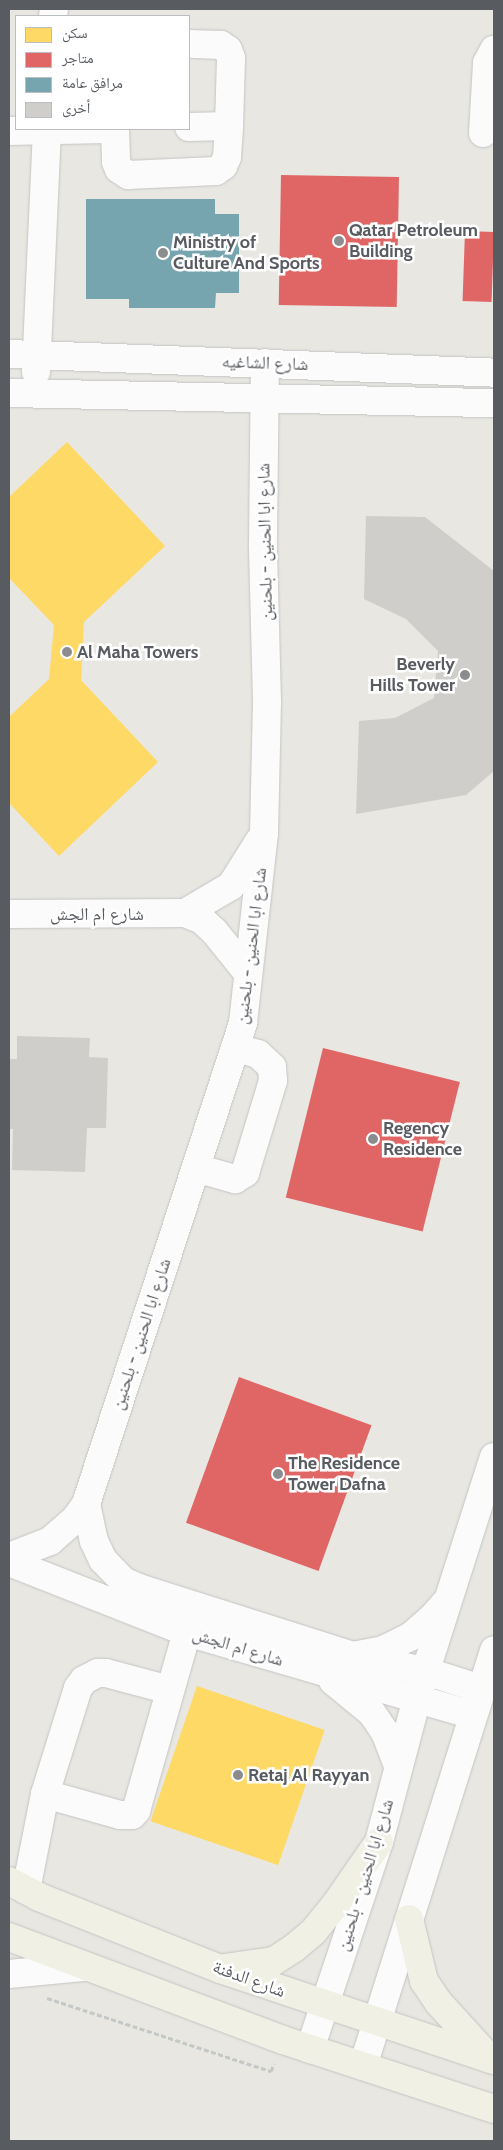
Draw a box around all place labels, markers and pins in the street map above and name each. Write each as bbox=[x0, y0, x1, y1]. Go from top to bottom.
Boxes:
place label: Qatar Petroleum Building bbox=[349, 220, 478, 262]
place label: Ministry of Culture And Sports bbox=[173, 232, 320, 274]
marker: Qatar Petroleum Building bbox=[333, 235, 345, 247]
marker: Ministry of Culture And Sports bbox=[157, 247, 169, 259]
place label: Al Maha Towers bbox=[77, 641, 198, 663]
marker: Al Maha Towers bbox=[61, 646, 73, 658]
place label: Beverly Hills Tower bbox=[370, 654, 455, 696]
marker: Beverly Hills Tower bbox=[459, 669, 471, 681]
place label: Regency Residence bbox=[383, 1118, 462, 1160]
marker: Regency Residence bbox=[367, 1133, 379, 1145]
place label: The Residence Tower Dafna bbox=[288, 1453, 400, 1496]
marker: The Residence Tower Dafna bbox=[272, 1468, 284, 1480]
place label: Retaj Al Rayyan bbox=[248, 1764, 369, 1786]
marker: Retaj Al Rayyan bbox=[232, 1769, 244, 1781]

